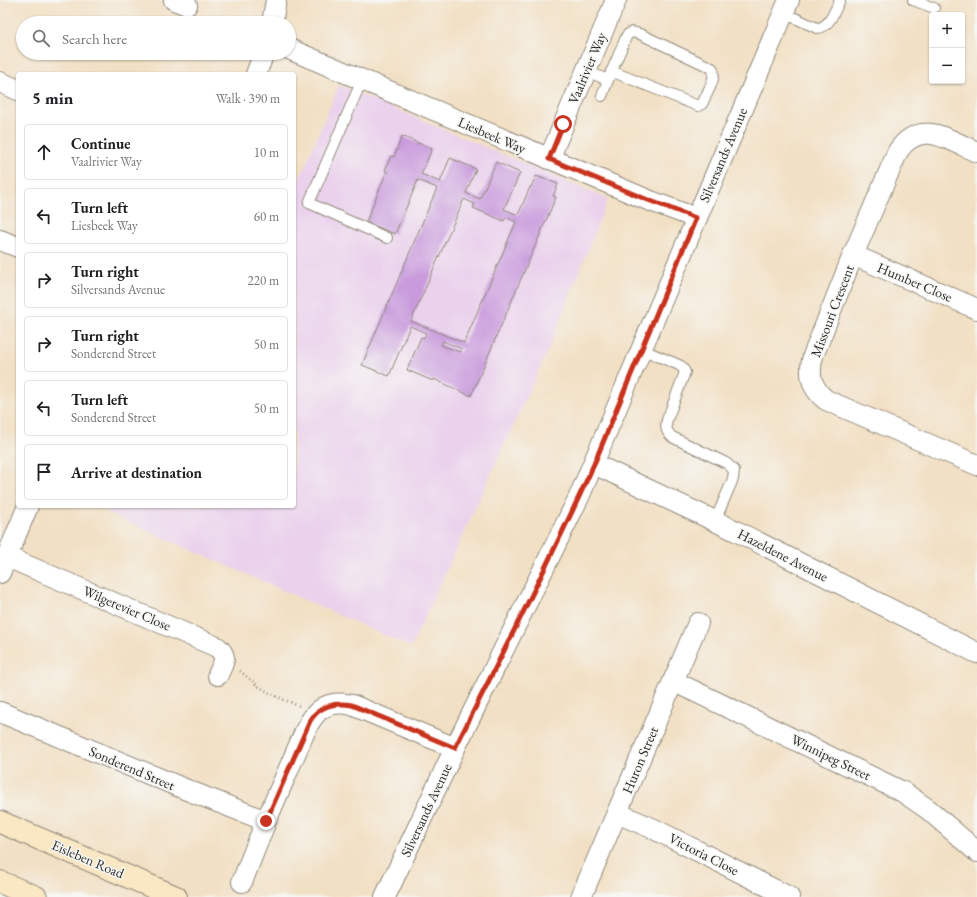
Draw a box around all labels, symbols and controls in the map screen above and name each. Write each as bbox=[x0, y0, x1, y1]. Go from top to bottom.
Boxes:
map controls bbox=[929, 12, 965, 84]
button: + bbox=[929, 12, 965, 48]
search box bbox=[16, 16, 296, 60]
icon: search bbox=[30, 27, 52, 49]
text: Search here bbox=[62, 29, 127, 48]
street label: Vaalrivier Way bbox=[564, 29, 610, 107]
button: − bbox=[929, 48, 965, 84]
text: 5 min bbox=[32, 87, 73, 109]
text: Walk · 390 m bbox=[216, 90, 280, 107]
street label: Silversands Avenue bbox=[695, 104, 751, 205]
street label: Liesbeek Way bbox=[455, 113, 529, 158]
route start bbox=[554, 115, 572, 133]
text: Continue bbox=[71, 134, 131, 153]
icon: ahead bbox=[33, 141, 55, 163]
text: 10 m bbox=[254, 144, 279, 161]
text: Vaalrivier Way bbox=[71, 153, 142, 170]
text: Turn left bbox=[71, 198, 128, 217]
icon: left bbox=[33, 205, 55, 227]
text: 60 m bbox=[254, 208, 279, 225]
text: Liesbeek Way bbox=[71, 217, 138, 234]
street label: Humber Close bbox=[875, 258, 956, 306]
text: Turn right bbox=[71, 262, 139, 281]
street label: Missouri Crescent bbox=[806, 262, 858, 360]
icon: right bbox=[33, 269, 55, 291]
text: 220 m bbox=[248, 272, 279, 289]
text: Silversands Avenue bbox=[71, 281, 165, 298]
text: Turn right bbox=[71, 326, 139, 345]
icon: right bbox=[33, 333, 55, 355]
text: 50 m bbox=[254, 336, 279, 353]
text: Sonderend Street bbox=[71, 345, 156, 362]
text: Turn left bbox=[71, 390, 128, 409]
icon: left bbox=[33, 397, 55, 419]
text: 50 m bbox=[254, 400, 279, 417]
text: Sonderend Street bbox=[71, 409, 156, 426]
icon: arrive bbox=[33, 461, 55, 483]
text: Arrive at destination bbox=[71, 463, 202, 482]
street label: Hazeldene Avenue bbox=[735, 524, 832, 586]
street label: Wilgerevier Close bbox=[80, 581, 174, 635]
street label: Huron Street bbox=[618, 723, 662, 796]
street label: Winnipeg Street bbox=[788, 730, 874, 784]
street label: Sonderend Street bbox=[86, 742, 178, 794]
street label: Silversands Avenue bbox=[396, 760, 456, 860]
route end bbox=[257, 812, 275, 830]
street label: Victoria Close bbox=[666, 829, 743, 880]
street label: Eisleben Road bbox=[49, 836, 128, 883]

